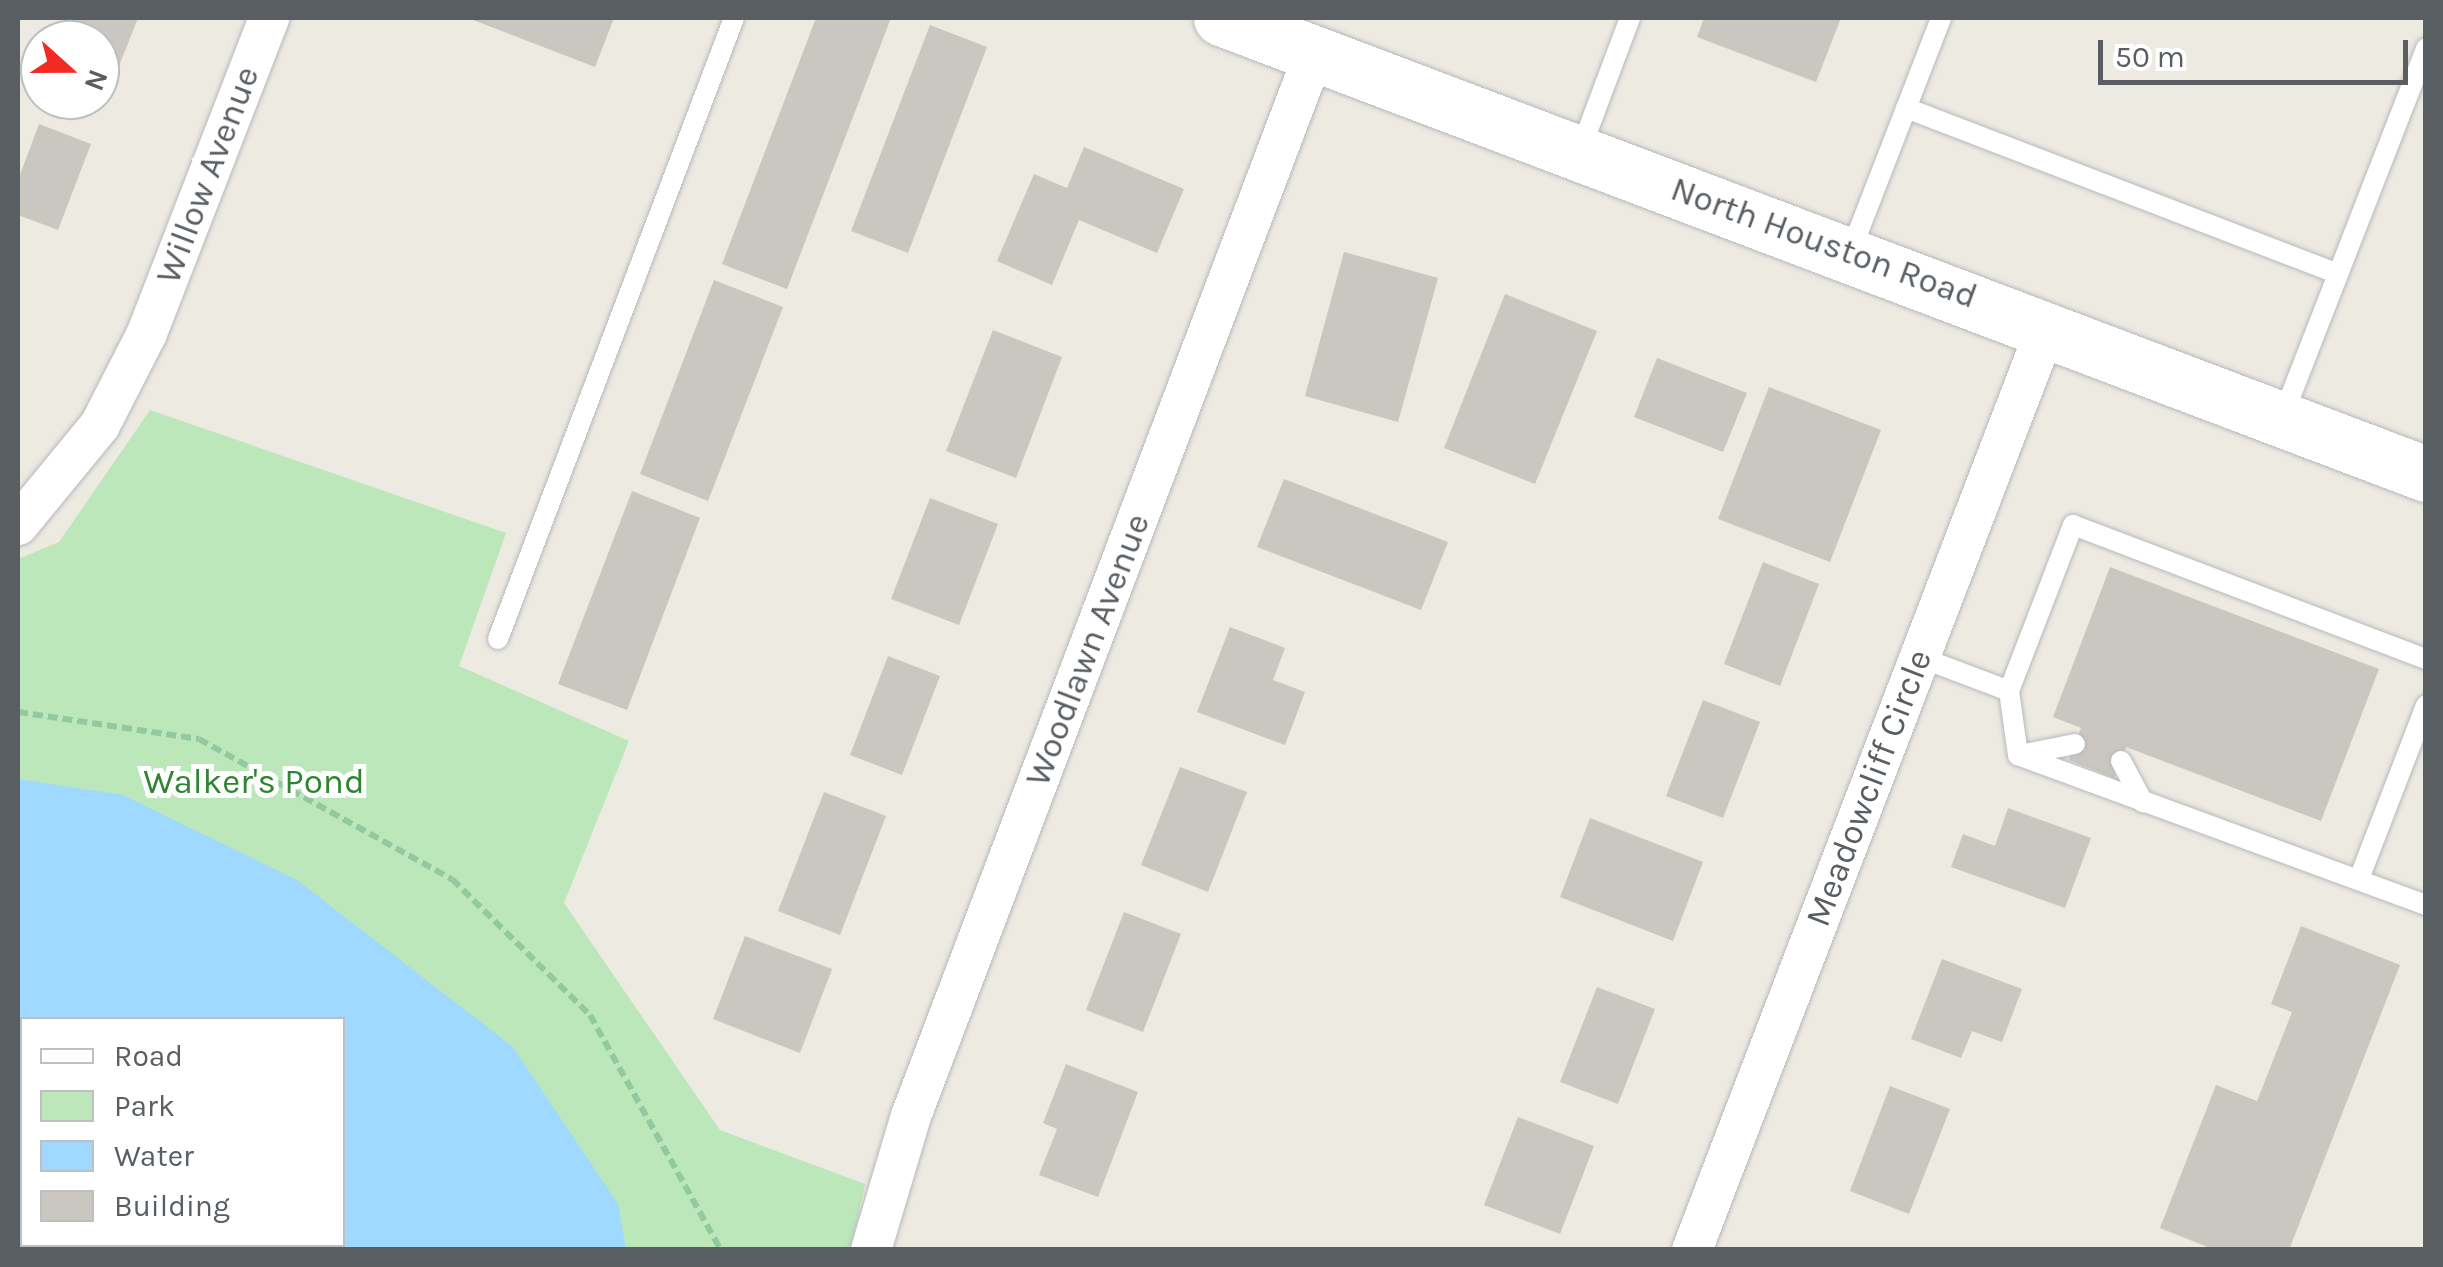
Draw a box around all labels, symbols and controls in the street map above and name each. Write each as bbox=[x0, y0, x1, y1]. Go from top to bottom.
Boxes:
north arrow bbox=[20, 20, 120, 120]
scale bar bbox=[2103, 20, 2413, 82]
text: 50 m bbox=[2115, 39, 2185, 75]
street label: Willow Avenue bbox=[147, 60, 269, 290]
text: N bbox=[78, 65, 116, 95]
street label: North Houston Road bbox=[1665, 168, 1983, 318]
street label: Woodlawn Avenue bbox=[1017, 508, 1159, 792]
street label: Meadowcliff Circle bbox=[1797, 644, 1941, 932]
park label: Walker's Pond bbox=[143, 761, 365, 803]
legend bbox=[20, 1017, 345, 1247]
text: Road bbox=[114, 1038, 183, 1074]
text: Park bbox=[114, 1088, 175, 1124]
text: Water bbox=[114, 1138, 194, 1174]
text: Building bbox=[114, 1188, 230, 1224]

